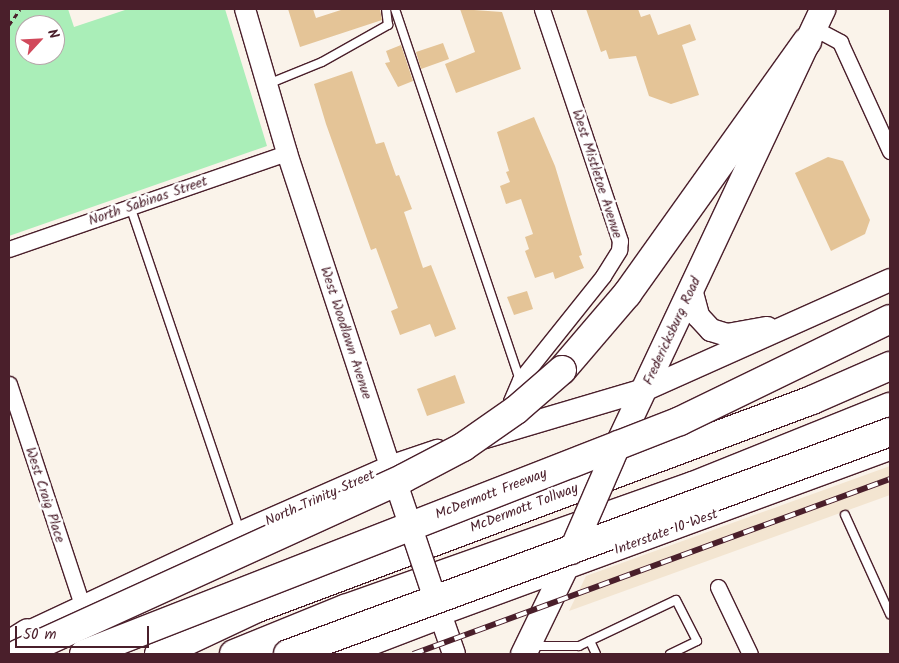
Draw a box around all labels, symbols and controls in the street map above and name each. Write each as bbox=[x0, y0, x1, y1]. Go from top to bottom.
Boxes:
north arrow bbox=[15, 15, 65, 65]
text: N bbox=[41, 25, 65, 43]
street label: West Mistletoe Avenue bbox=[568, 107, 626, 241]
street label: North Sabinas Street bbox=[86, 173, 210, 229]
street label: West Woodlawn Avenue bbox=[317, 265, 375, 401]
street label: Fredericksburg Road bbox=[640, 274, 704, 388]
street label: West Craig Place bbox=[22, 445, 68, 545]
street label: McDermott Freeway bbox=[433, 465, 549, 523]
street label: North Trinity Street bbox=[263, 466, 377, 530]
street label: McDermott Tollway bbox=[468, 480, 580, 536]
street label: Interstate 10 West bbox=[612, 505, 720, 559]
scale bar bbox=[18, 616, 151, 648]
text: 50 m bbox=[23, 623, 57, 647]

